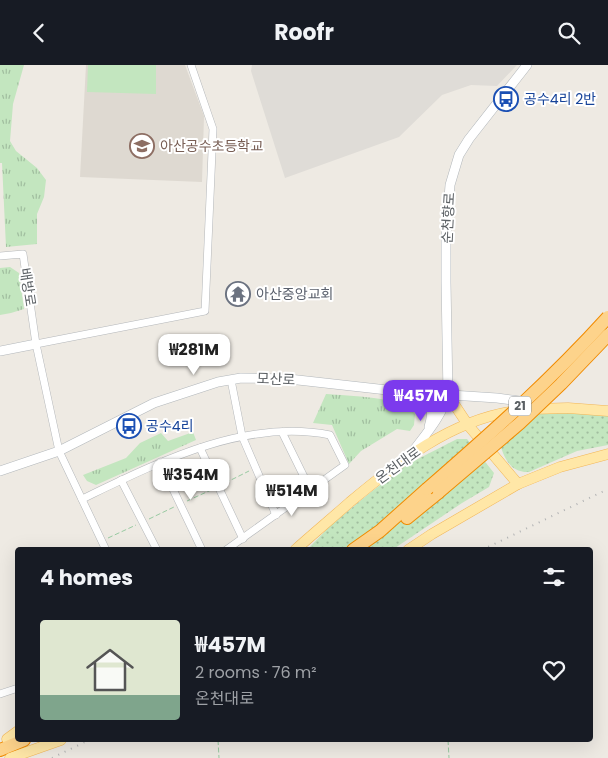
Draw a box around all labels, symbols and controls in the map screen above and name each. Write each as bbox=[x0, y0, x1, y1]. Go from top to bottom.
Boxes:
text: Roofr bbox=[274, 17, 334, 48]
icon: back bbox=[25, 19, 53, 47]
icon: search bbox=[555, 19, 583, 47]
bus stop icon: 공수4리 2반 bbox=[493, 86, 519, 112]
place label: 공수4리 2반 bbox=[524, 89, 596, 109]
school or university icon: 아산공수초등학교 bbox=[129, 133, 155, 159]
place label: 아산공수초등학교 bbox=[160, 136, 263, 156]
street label: 순천향로 bbox=[437, 192, 459, 244]
street label: 배방로 bbox=[15, 266, 41, 308]
temple icon: 아산중앙교회 bbox=[225, 281, 251, 307]
place label: 아산중앙교회 bbox=[256, 284, 333, 304]
pin: ₩281M bbox=[159, 333, 229, 376]
text: ₩281M bbox=[169, 338, 219, 361]
street label: 모산로 bbox=[256, 368, 296, 390]
pin: ₩457M bbox=[386, 379, 456, 422]
text: ₩457M bbox=[394, 384, 448, 407]
road number: 21 bbox=[509, 397, 531, 416]
bus stop icon: 공수4리 bbox=[116, 413, 142, 439]
place label: 공수4리 bbox=[146, 416, 193, 436]
street label: 온천대로 bbox=[371, 442, 425, 488]
pin: ₩354M bbox=[156, 459, 226, 501]
text: ₩354M bbox=[163, 463, 219, 486]
pin: ₩514M bbox=[257, 475, 327, 517]
text: ₩514M bbox=[266, 479, 318, 502]
text: 4 homes bbox=[40, 563, 133, 592]
icon: filters bbox=[540, 563, 568, 591]
text: ₩457M bbox=[195, 630, 266, 659]
icon: home bbox=[80, 640, 140, 700]
icon: heart bbox=[540, 656, 568, 684]
text: 2 rooms · 76 m² bbox=[195, 661, 317, 684]
text: 온천대로 bbox=[195, 687, 254, 710]

